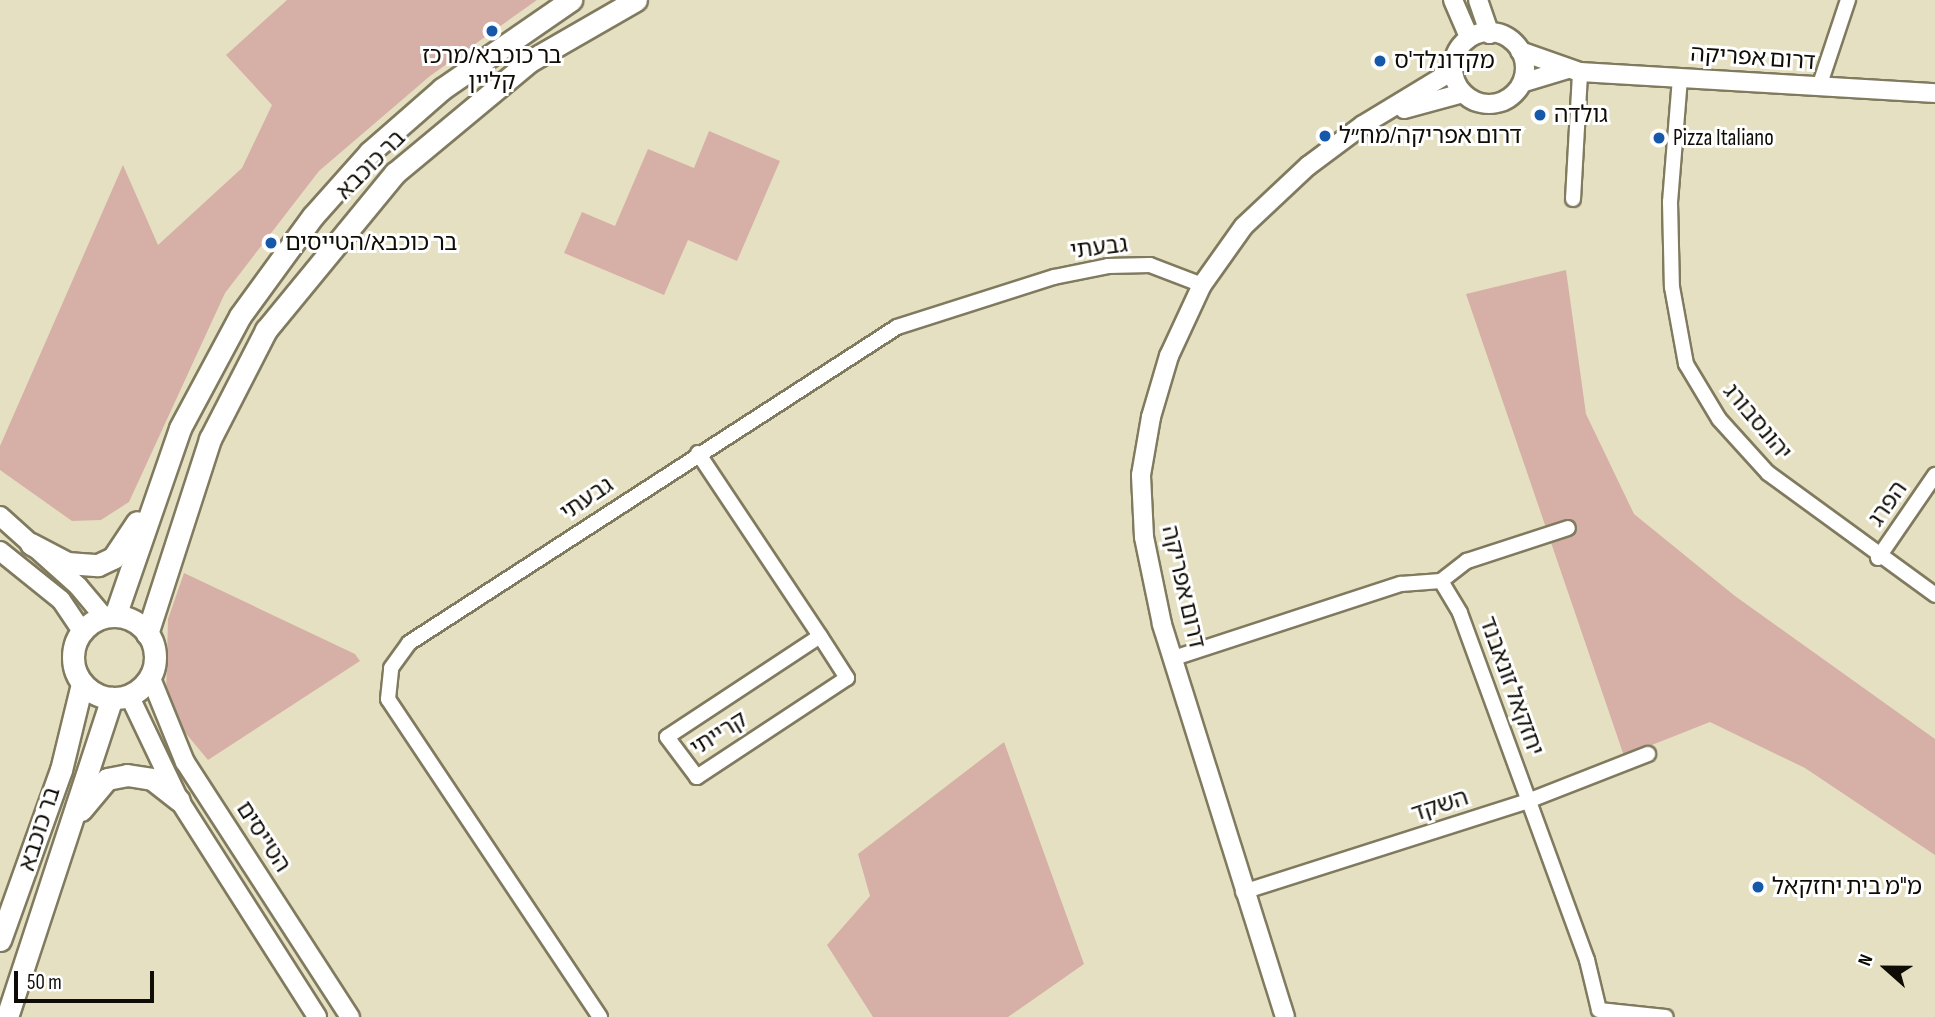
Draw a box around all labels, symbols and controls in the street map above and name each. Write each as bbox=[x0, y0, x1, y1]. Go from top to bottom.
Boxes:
marker: בר כוכבא/מרכז קליין bbox=[484, 23, 500, 39]
street label: דרום אפריקה bbox=[1690, 40, 1816, 76]
place label: בר כוכבא/מרכז קליין bbox=[422, 42, 562, 96]
place label: מקדונלד'ס bbox=[1394, 47, 1495, 75]
marker: מקדונלד'ס bbox=[1372, 53, 1388, 69]
place label: גולדה bbox=[1554, 101, 1608, 129]
marker: גולדה bbox=[1532, 107, 1548, 123]
place label: דרום אפריקה/מח״ל bbox=[1339, 122, 1522, 150]
place label: Pizza Italiano bbox=[1673, 124, 1774, 152]
street label: בר כוכבא bbox=[331, 125, 411, 205]
marker: דרום אפריקה/מח״ל bbox=[1317, 128, 1333, 144]
marker: Pizza Italiano bbox=[1651, 130, 1667, 146]
place label: בר כוכבא/הטייסים bbox=[285, 229, 457, 257]
street label: גבעתי bbox=[1069, 231, 1129, 265]
marker: בר כוכבא/הטייסים bbox=[263, 235, 279, 251]
street label: יהונסבורג bbox=[1717, 378, 1797, 466]
street label: גבעתי bbox=[555, 471, 619, 527]
street label: הפרג bbox=[1863, 476, 1913, 532]
street label: דרום אפריקה bbox=[1155, 523, 1211, 651]
street label: יחזקאל זונאבנד bbox=[1473, 613, 1549, 759]
street label: קרייתי bbox=[685, 706, 753, 762]
street label: בר כוכבא bbox=[13, 784, 67, 874]
street label: השקד bbox=[1408, 784, 1472, 828]
street label: הטייסים bbox=[230, 796, 296, 878]
place label: מ"מ בית יחזקאל bbox=[1772, 873, 1922, 901]
marker: מ"מ בית יחזקאל bbox=[1750, 879, 1766, 895]
north arrow bbox=[1851, 933, 1921, 1003]
text: N bbox=[1853, 951, 1878, 969]
scale bar bbox=[18, 958, 158, 1002]
text: 50 m bbox=[27, 970, 62, 995]

